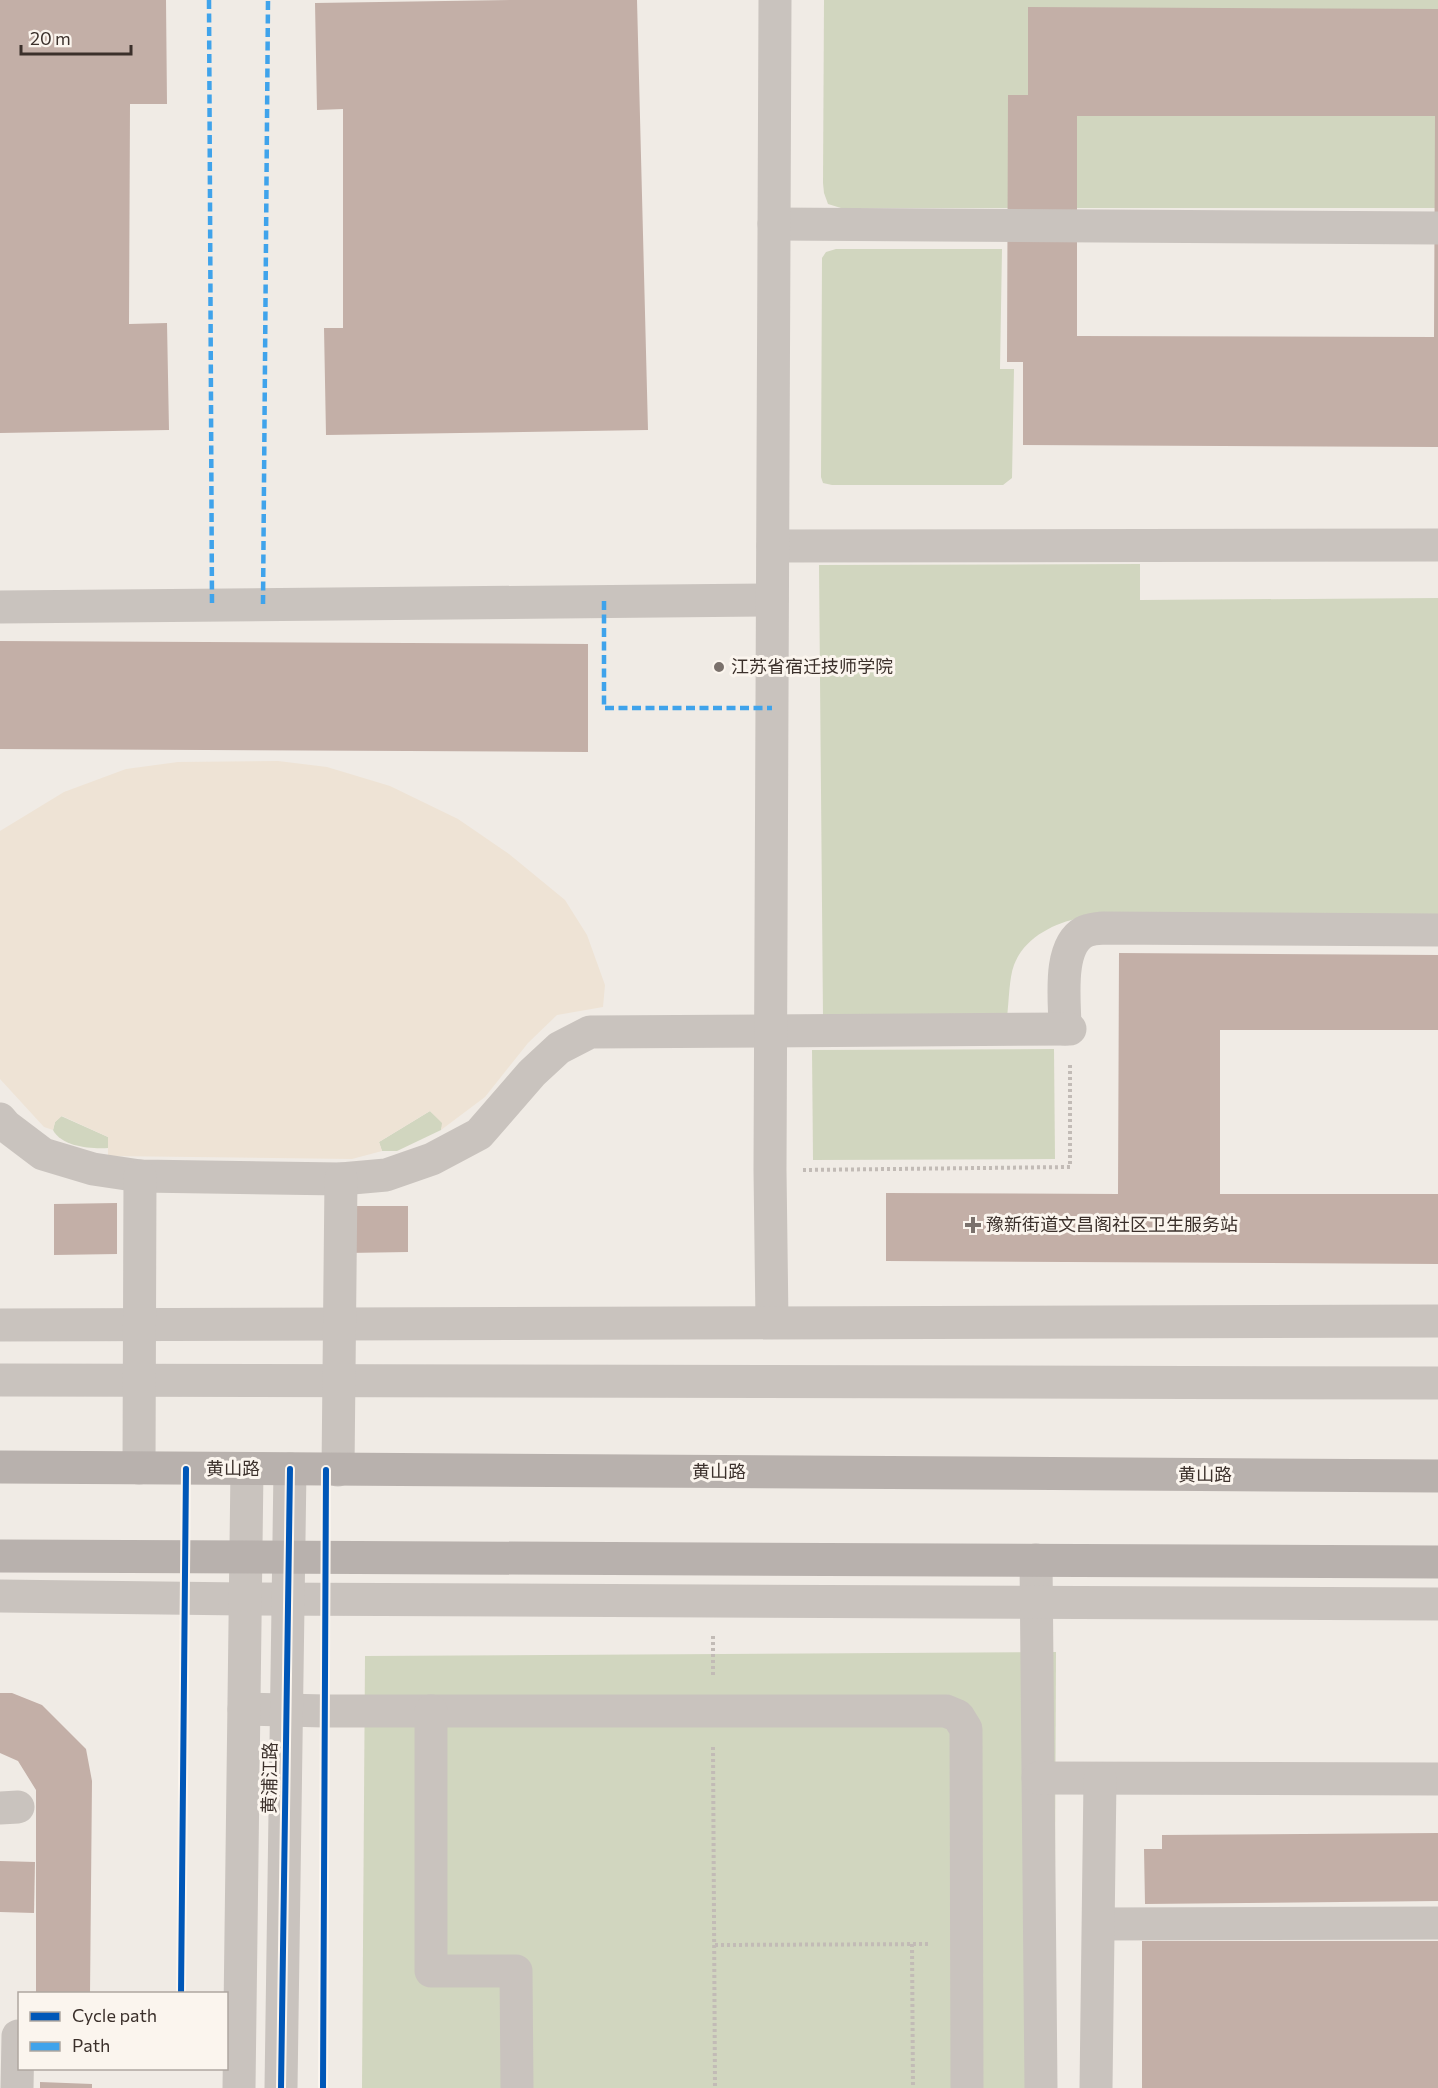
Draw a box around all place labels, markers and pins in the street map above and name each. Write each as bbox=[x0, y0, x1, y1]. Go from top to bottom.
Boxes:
place label: 江苏省宿迁技师学院 bbox=[731, 655, 893, 677]
marker: 江苏省宿迁技师学院 bbox=[712, 660, 726, 674]
place label: 豫新街道文昌阁社区卫生服务站 bbox=[986, 1213, 1238, 1235]
marker: 豫新街道文昌阁社区卫生服务站 bbox=[964, 1216, 982, 1234]

